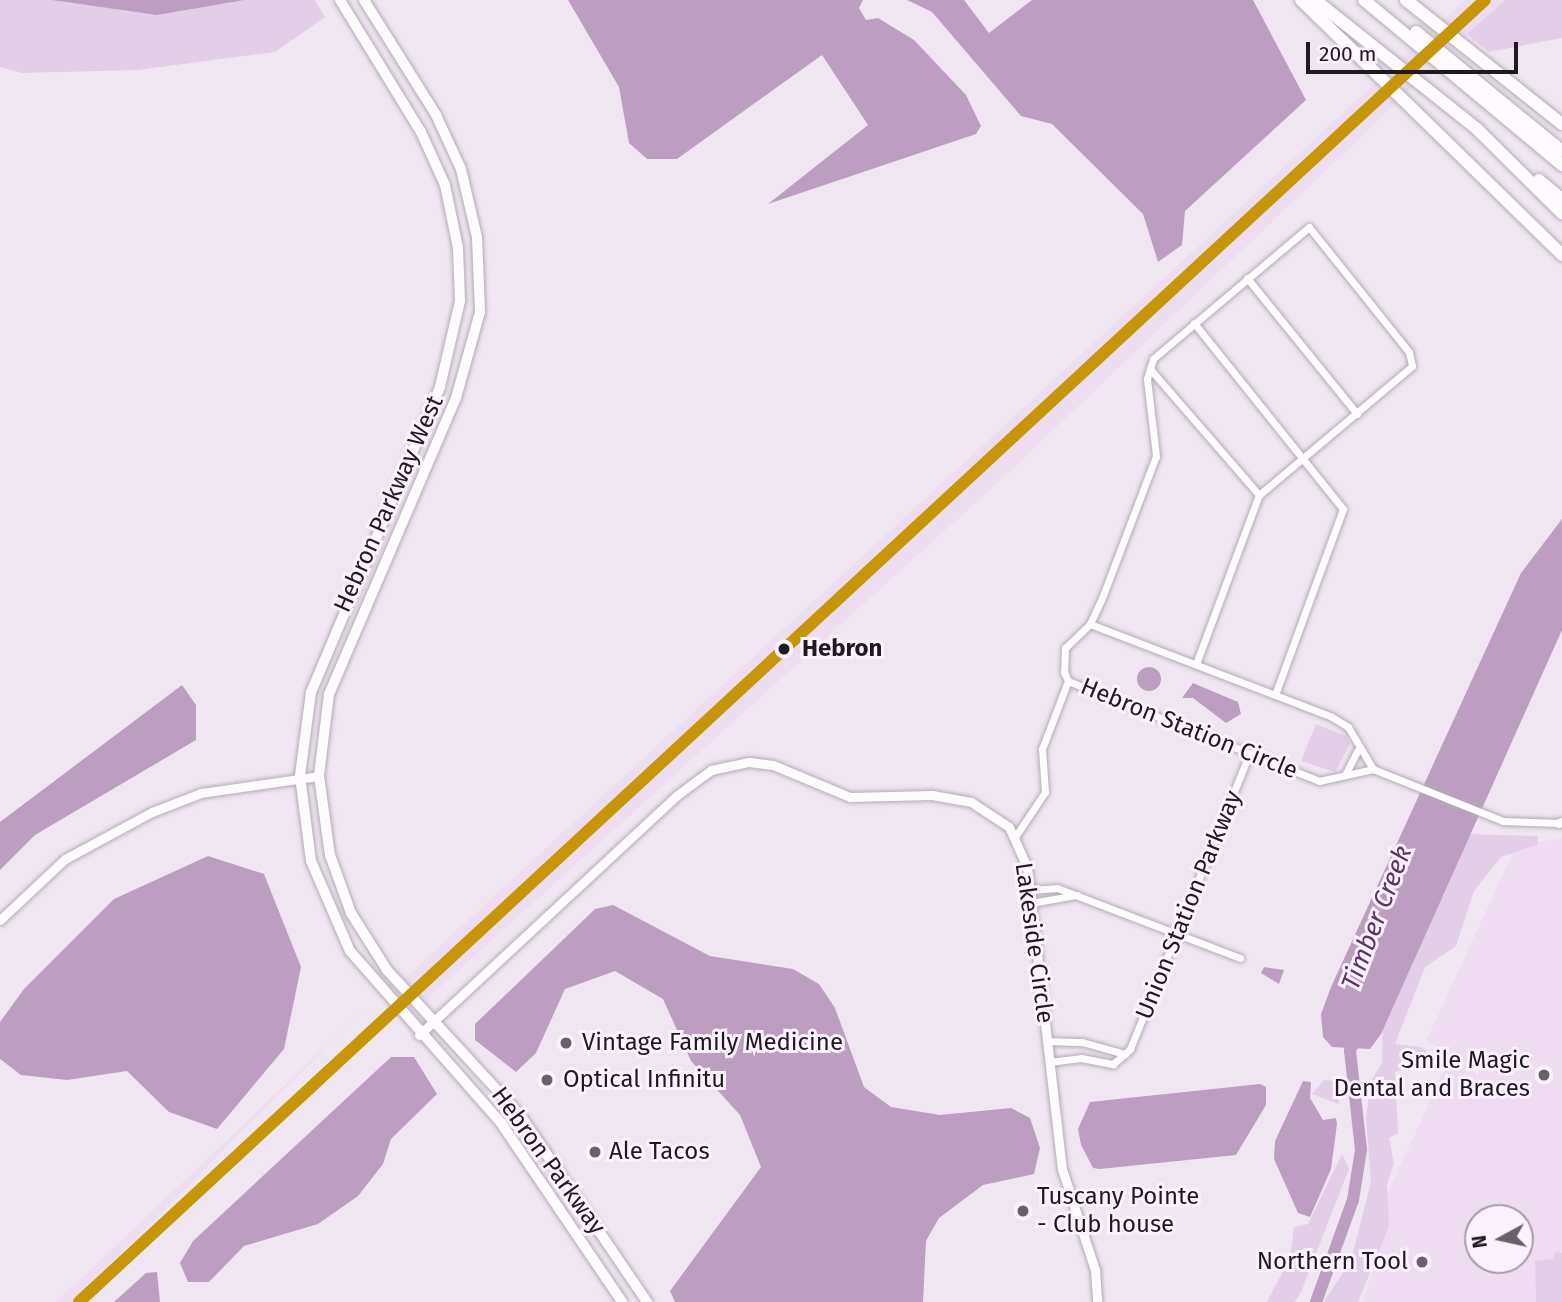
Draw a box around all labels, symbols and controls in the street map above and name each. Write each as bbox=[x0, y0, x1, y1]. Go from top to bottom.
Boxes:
scale bar bbox=[1310, 28, 1522, 72]
text: 200 m bbox=[1319, 41, 1376, 67]
street label: Hebron Parkway West bbox=[328, 391, 450, 617]
place label: Hebron bbox=[802, 635, 882, 663]
marker: Hebron bbox=[772, 637, 796, 661]
street label: Hebron Station Circle bbox=[1076, 672, 1302, 786]
street label: Union Station Parkway bbox=[1130, 786, 1248, 1024]
water label: Timber Creek bbox=[1335, 842, 1419, 994]
street label: Lakeside Circle bbox=[1008, 861, 1060, 1025]
place label: Vintage Family Medicine bbox=[582, 1029, 843, 1057]
marker: Vintage Family Medicine bbox=[556, 1033, 576, 1053]
place label: Smile Magic Dental and Braces bbox=[1334, 1047, 1530, 1103]
place label: Optical Infinitu bbox=[563, 1066, 725, 1094]
marker: Smile Magic Dental and Braces bbox=[1536, 1067, 1552, 1083]
marker: Optical Infinitu bbox=[537, 1070, 557, 1090]
street label: Hebron Parkway bbox=[485, 1082, 611, 1240]
place label: Ale Tacos bbox=[609, 1138, 710, 1166]
marker: Ale Tacos bbox=[587, 1144, 603, 1160]
place label: Tuscany Pointe - Club house bbox=[1037, 1183, 1199, 1239]
marker: Tuscany Pointe - Club house bbox=[1015, 1203, 1031, 1219]
north arrow bbox=[1464, 1204, 1534, 1274]
text: N bbox=[1467, 1234, 1492, 1250]
place label: Northern Tool bbox=[1257, 1248, 1408, 1276]
marker: Northern Tool bbox=[1414, 1254, 1430, 1270]

